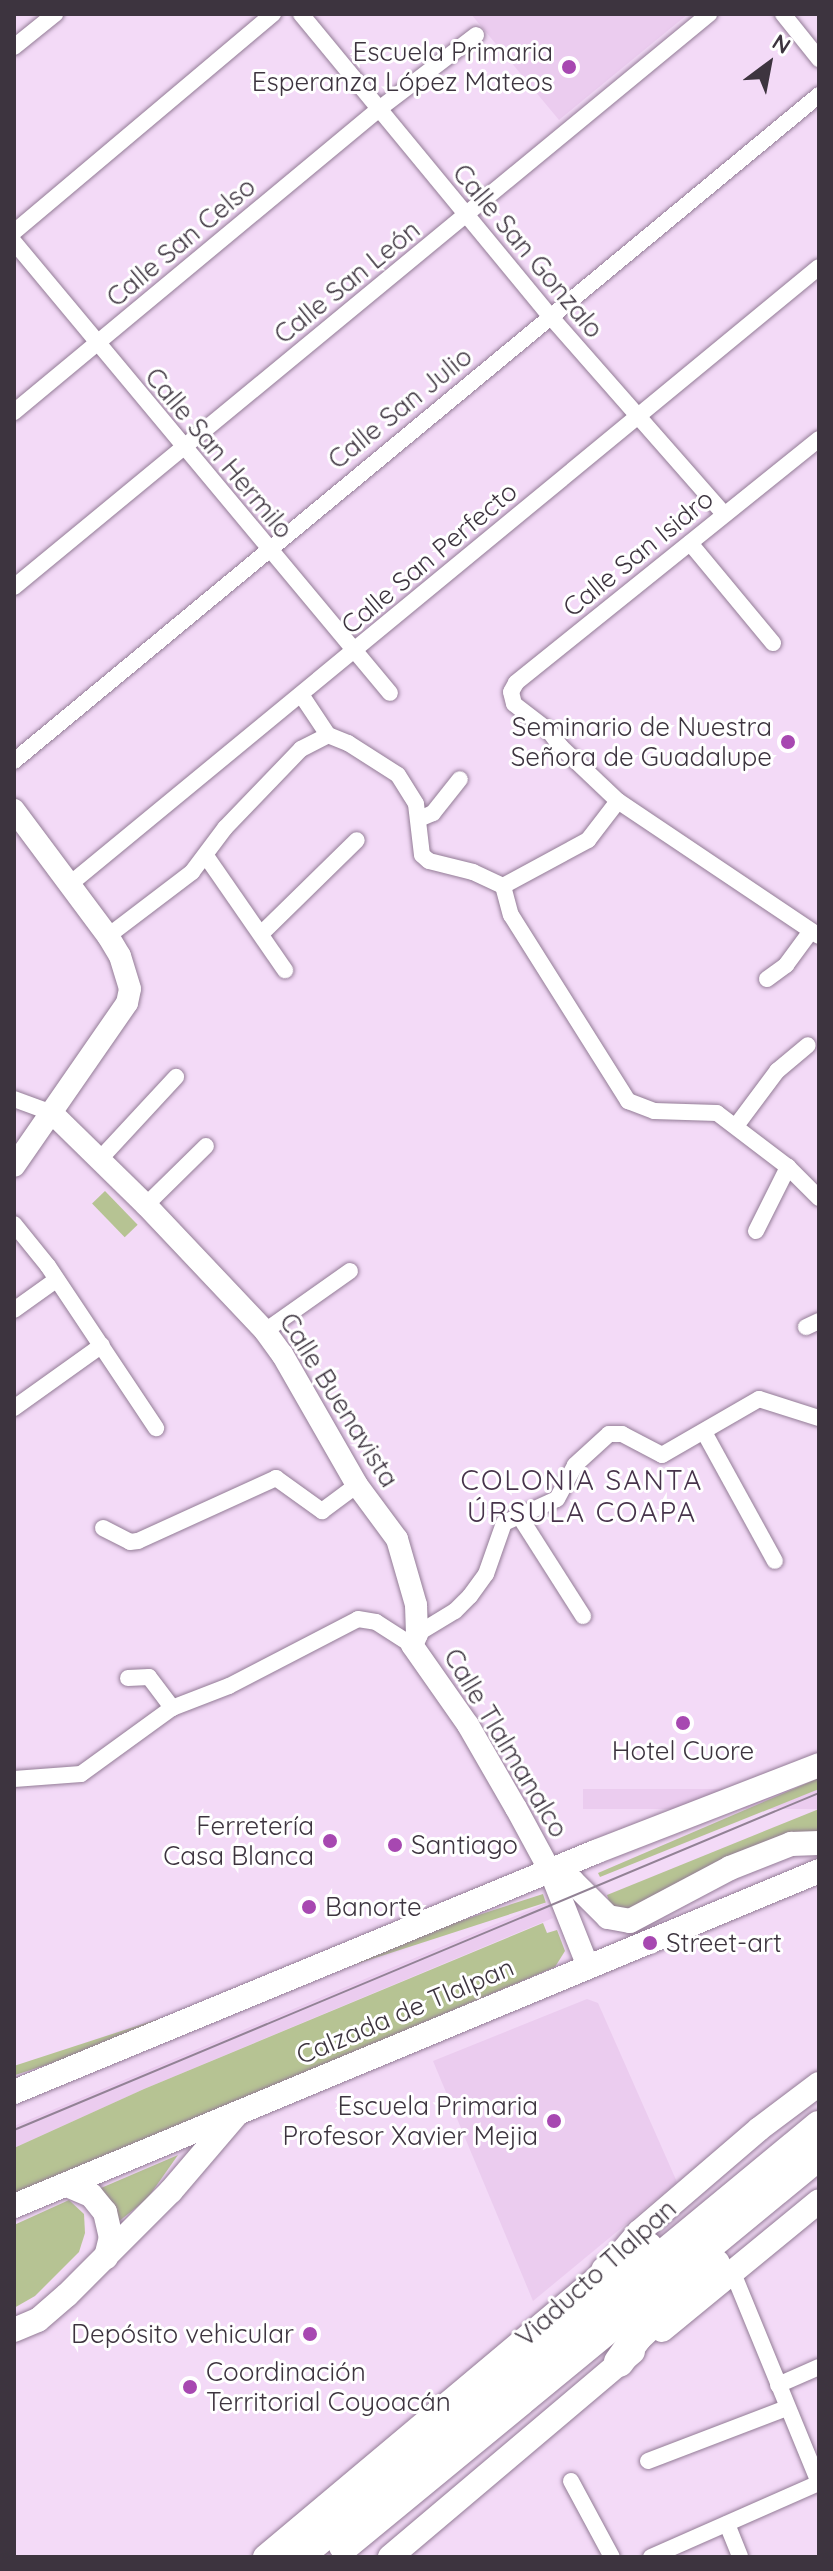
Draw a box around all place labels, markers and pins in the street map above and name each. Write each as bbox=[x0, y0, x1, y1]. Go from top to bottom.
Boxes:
place label: Escuela Primaria Esperanza López Mateos bbox=[252, 36, 553, 98]
marker: Escuela Primaria Esperanza López Mateos bbox=[560, 58, 578, 76]
place label: Seminario de Nuestra Señora de Guadalupe bbox=[511, 711, 772, 772]
marker: Seminario de Nuestra Señora de Guadalupe bbox=[779, 733, 797, 751]
marker: Hotel Cuore bbox=[674, 1714, 692, 1732]
place label: Hotel Cuore bbox=[612, 1735, 754, 1767]
place label: Ferretería Casa Blanca bbox=[163, 1810, 314, 1872]
place label: Santiago bbox=[411, 1829, 518, 1861]
marker: Ferretería Casa Blanca bbox=[321, 1832, 339, 1850]
marker: Santiago bbox=[386, 1836, 404, 1854]
place label: Banorte bbox=[325, 1891, 422, 1923]
marker: Banorte bbox=[300, 1898, 318, 1916]
place label: Street-art bbox=[666, 1927, 782, 1959]
marker: Street-art bbox=[641, 1934, 659, 1952]
place label: Escuela Primaria Profesor Xavier Mejia bbox=[282, 2090, 538, 2152]
marker: Escuela Primaria Profesor Xavier Mejia bbox=[545, 2112, 563, 2130]
place label: Depósito vehicular bbox=[71, 2318, 294, 2350]
marker: Depósito vehicular bbox=[301, 2325, 319, 2343]
place label: Coordinación Territorial Coyoacán bbox=[206, 2356, 451, 2418]
marker: Coordinación Territorial Coyoacán bbox=[181, 2378, 199, 2396]

